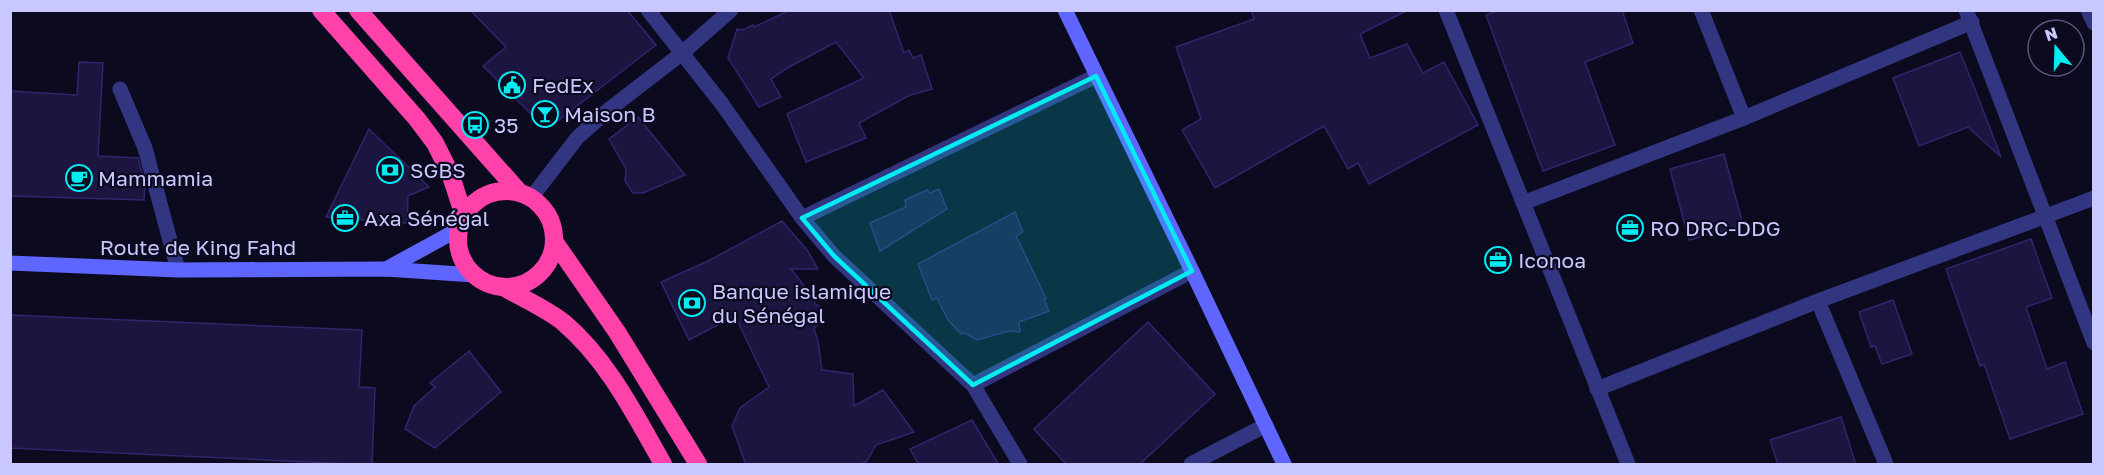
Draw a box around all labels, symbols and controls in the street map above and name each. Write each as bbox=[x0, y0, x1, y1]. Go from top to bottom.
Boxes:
north arrow bbox=[2026, 18, 2086, 78]
text: N bbox=[2042, 22, 2060, 45]
public building icon: FedEx bbox=[497, 70, 527, 100]
place label: FedEx bbox=[532, 72, 594, 98]
bar icon: Maison B bbox=[530, 99, 560, 129]
place label: Maison B bbox=[564, 101, 656, 127]
bus stop icon: 35 bbox=[460, 110, 490, 140]
place label: 35 bbox=[494, 112, 518, 138]
bank icon: SGBS bbox=[375, 155, 405, 185]
place label: SGBS bbox=[410, 157, 466, 183]
cafe icon: Mammamia bbox=[64, 163, 94, 193]
place label: Mammamia bbox=[98, 165, 213, 191]
office icon: Axa Sénégal bbox=[330, 203, 360, 233]
place label: Axa Sénégal bbox=[364, 205, 489, 231]
office icon: RO DRC-DDG bbox=[1615, 213, 1645, 243]
place label: RO DRC-DDG bbox=[1650, 215, 1781, 241]
street label: Route de King Fahd bbox=[100, 234, 296, 260]
office icon: Iconoa bbox=[1483, 245, 1513, 275]
place label: Iconoa bbox=[1518, 247, 1586, 273]
place label: Banque islamique du Sénégal bbox=[712, 278, 891, 328]
bank icon: Banque islamique du Sénégal bbox=[677, 288, 707, 318]

